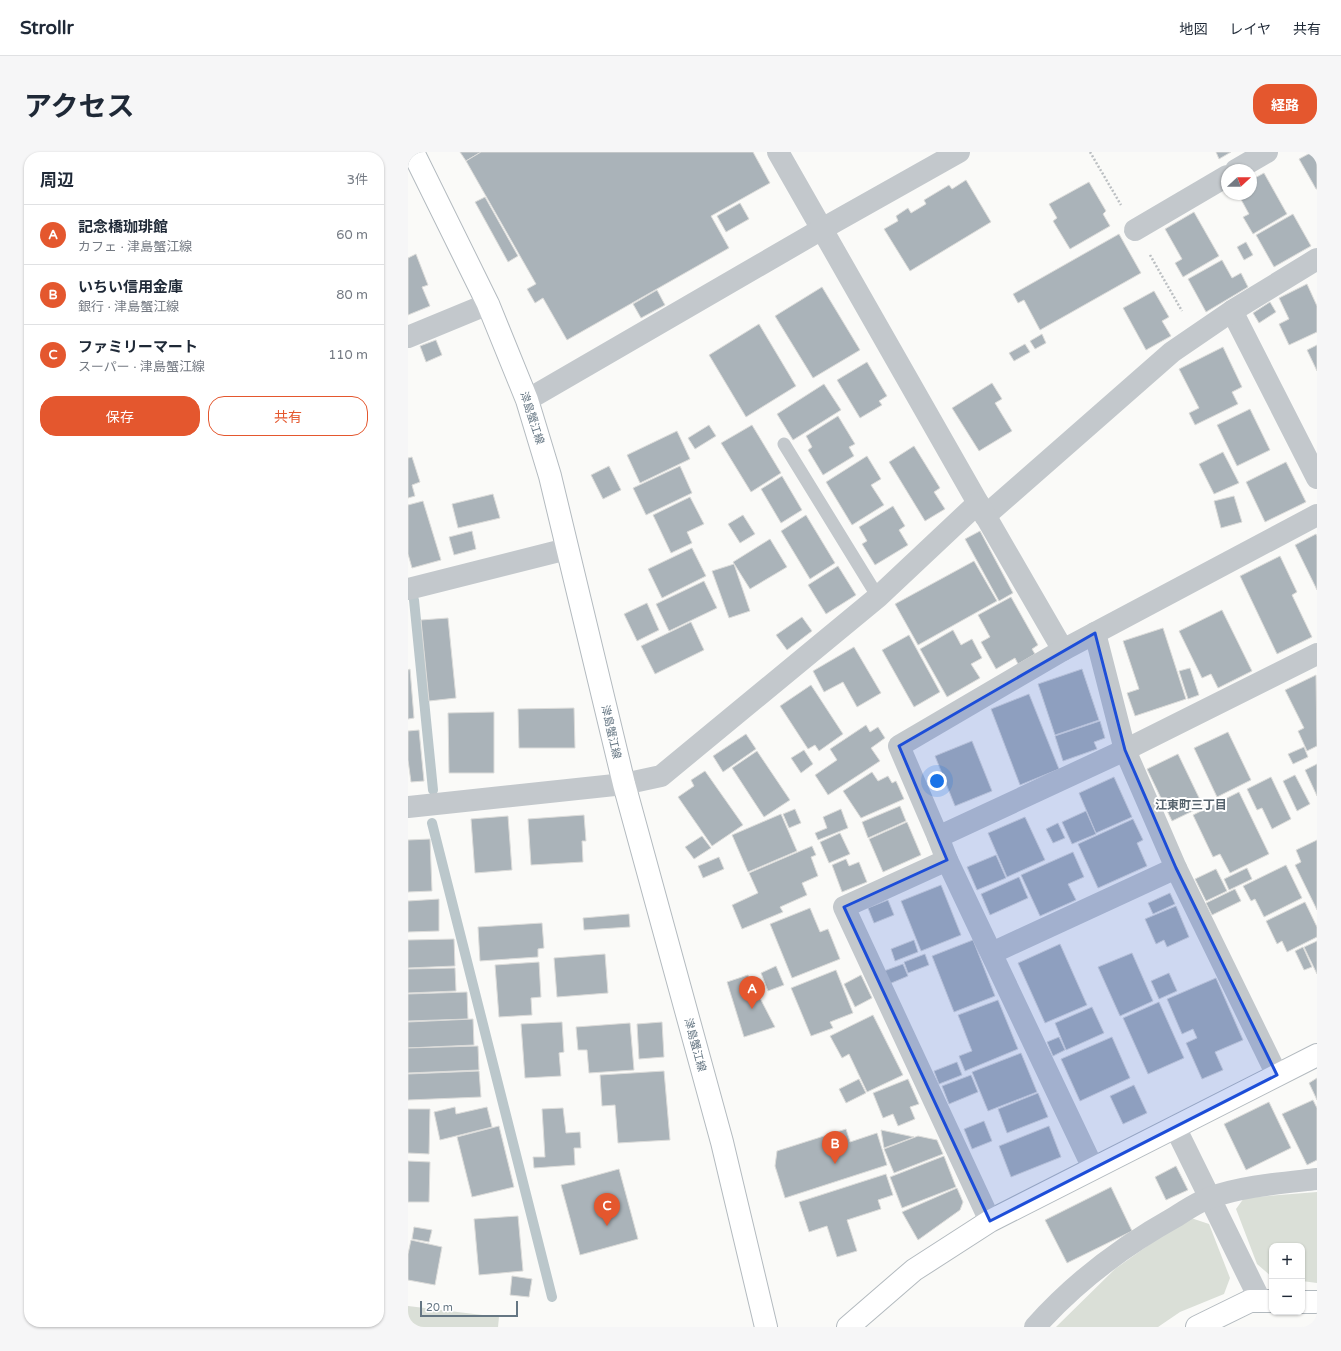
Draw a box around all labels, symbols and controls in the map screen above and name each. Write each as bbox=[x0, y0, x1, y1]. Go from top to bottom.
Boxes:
text: Strollr bbox=[20, 17, 74, 39]
text: 地図 bbox=[1179, 21, 1207, 38]
text: レイヤ bbox=[1229, 21, 1271, 38]
text: 共有 bbox=[1293, 21, 1321, 38]
button: 経路 bbox=[1253, 84, 1317, 124]
text: アクセス bbox=[24, 90, 135, 124]
north arrow bbox=[1221, 164, 1257, 200]
text: 周辺 bbox=[40, 170, 74, 191]
text: 3件 bbox=[347, 172, 368, 188]
text: 記念橋珈琲館 bbox=[78, 218, 168, 236]
text: A bbox=[48, 227, 58, 243]
text: 60 m bbox=[336, 227, 368, 243]
text: カフェ · 津島蟹江線 bbox=[78, 239, 192, 255]
text: いちい信用金庫 bbox=[78, 278, 183, 296]
text: B bbox=[48, 287, 58, 303]
text: 80 m bbox=[336, 287, 368, 303]
text: 銀行 · 津島蟹江線 bbox=[78, 299, 179, 315]
text: ファミリーマート bbox=[78, 338, 198, 356]
text: C bbox=[48, 347, 58, 363]
text: 110 m bbox=[328, 347, 368, 363]
text: スーパー · 津島蟹江線 bbox=[78, 359, 205, 375]
street label: 津島蟹江線 bbox=[517, 390, 547, 446]
button: 保存 bbox=[40, 396, 200, 436]
button: 共有 bbox=[208, 396, 368, 436]
street label: 津島蟹江線 bbox=[598, 704, 624, 760]
your location bbox=[927, 771, 947, 791]
district label: 江東町三丁目 bbox=[1155, 798, 1227, 812]
pin: A bbox=[739, 976, 765, 1009]
street label: 津島蟹江線 bbox=[682, 1017, 708, 1073]
pin: B bbox=[822, 1131, 848, 1164]
pin: C bbox=[594, 1193, 620, 1226]
map controls bbox=[1269, 1243, 1305, 1315]
button: + bbox=[1269, 1243, 1305, 1279]
button: − bbox=[1269, 1279, 1305, 1315]
scale bar bbox=[420, 1299, 518, 1318]
text: 20 m bbox=[426, 1301, 453, 1314]

